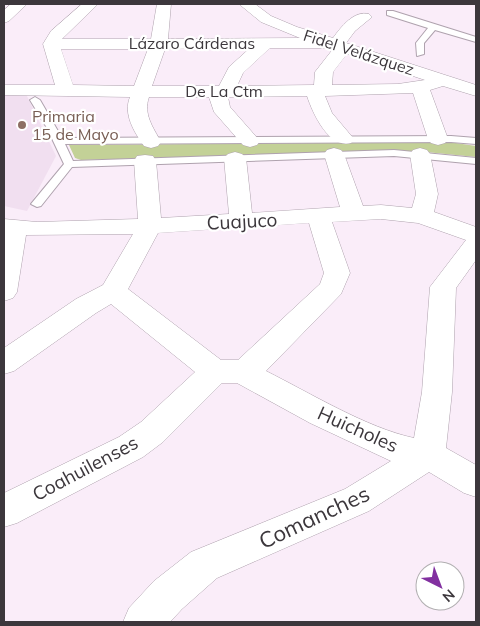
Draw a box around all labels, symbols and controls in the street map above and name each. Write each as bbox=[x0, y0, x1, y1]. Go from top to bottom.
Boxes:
street label: Fidel Velázquez bbox=[301, 25, 417, 79]
street label: Lázaro Cárdenas bbox=[129, 33, 255, 53]
street label: De La Ctm bbox=[185, 81, 263, 101]
place label: Primaria 15 de Mayo bbox=[32, 106, 119, 144]
marker: Primaria 15 de Mayo bbox=[16, 119, 28, 131]
street label: Cuajuco bbox=[206, 207, 278, 235]
street label: Huicholes bbox=[314, 401, 402, 457]
street label: Coahuilenses bbox=[28, 430, 142, 506]
street label: Comanches bbox=[254, 479, 374, 555]
north arrow bbox=[415, 561, 465, 611]
text: N bbox=[439, 585, 459, 606]

